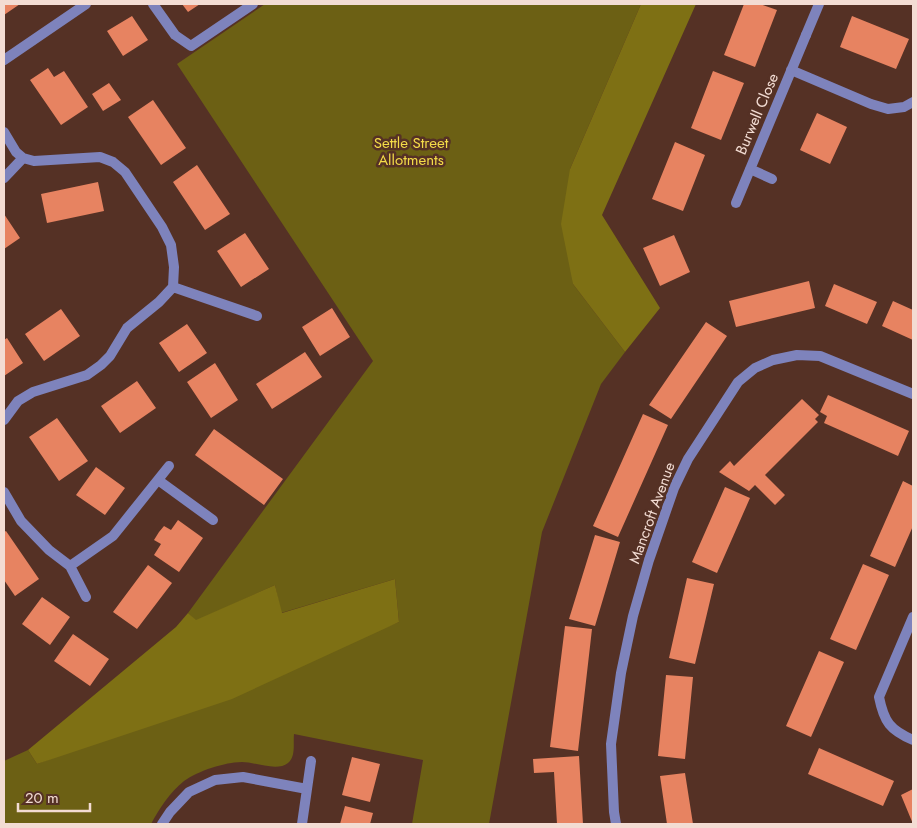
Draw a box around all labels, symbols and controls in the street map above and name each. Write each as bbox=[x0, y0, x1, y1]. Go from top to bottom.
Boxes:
street label: Burwell Close bbox=[730, 70, 784, 158]
park label: Settle Street Allotments bbox=[374, 132, 449, 171]
street label: Mancroft Avenue bbox=[623, 459, 681, 567]
scale bar bbox=[18, 780, 90, 812]
text: 20 m bbox=[25, 787, 59, 809]

